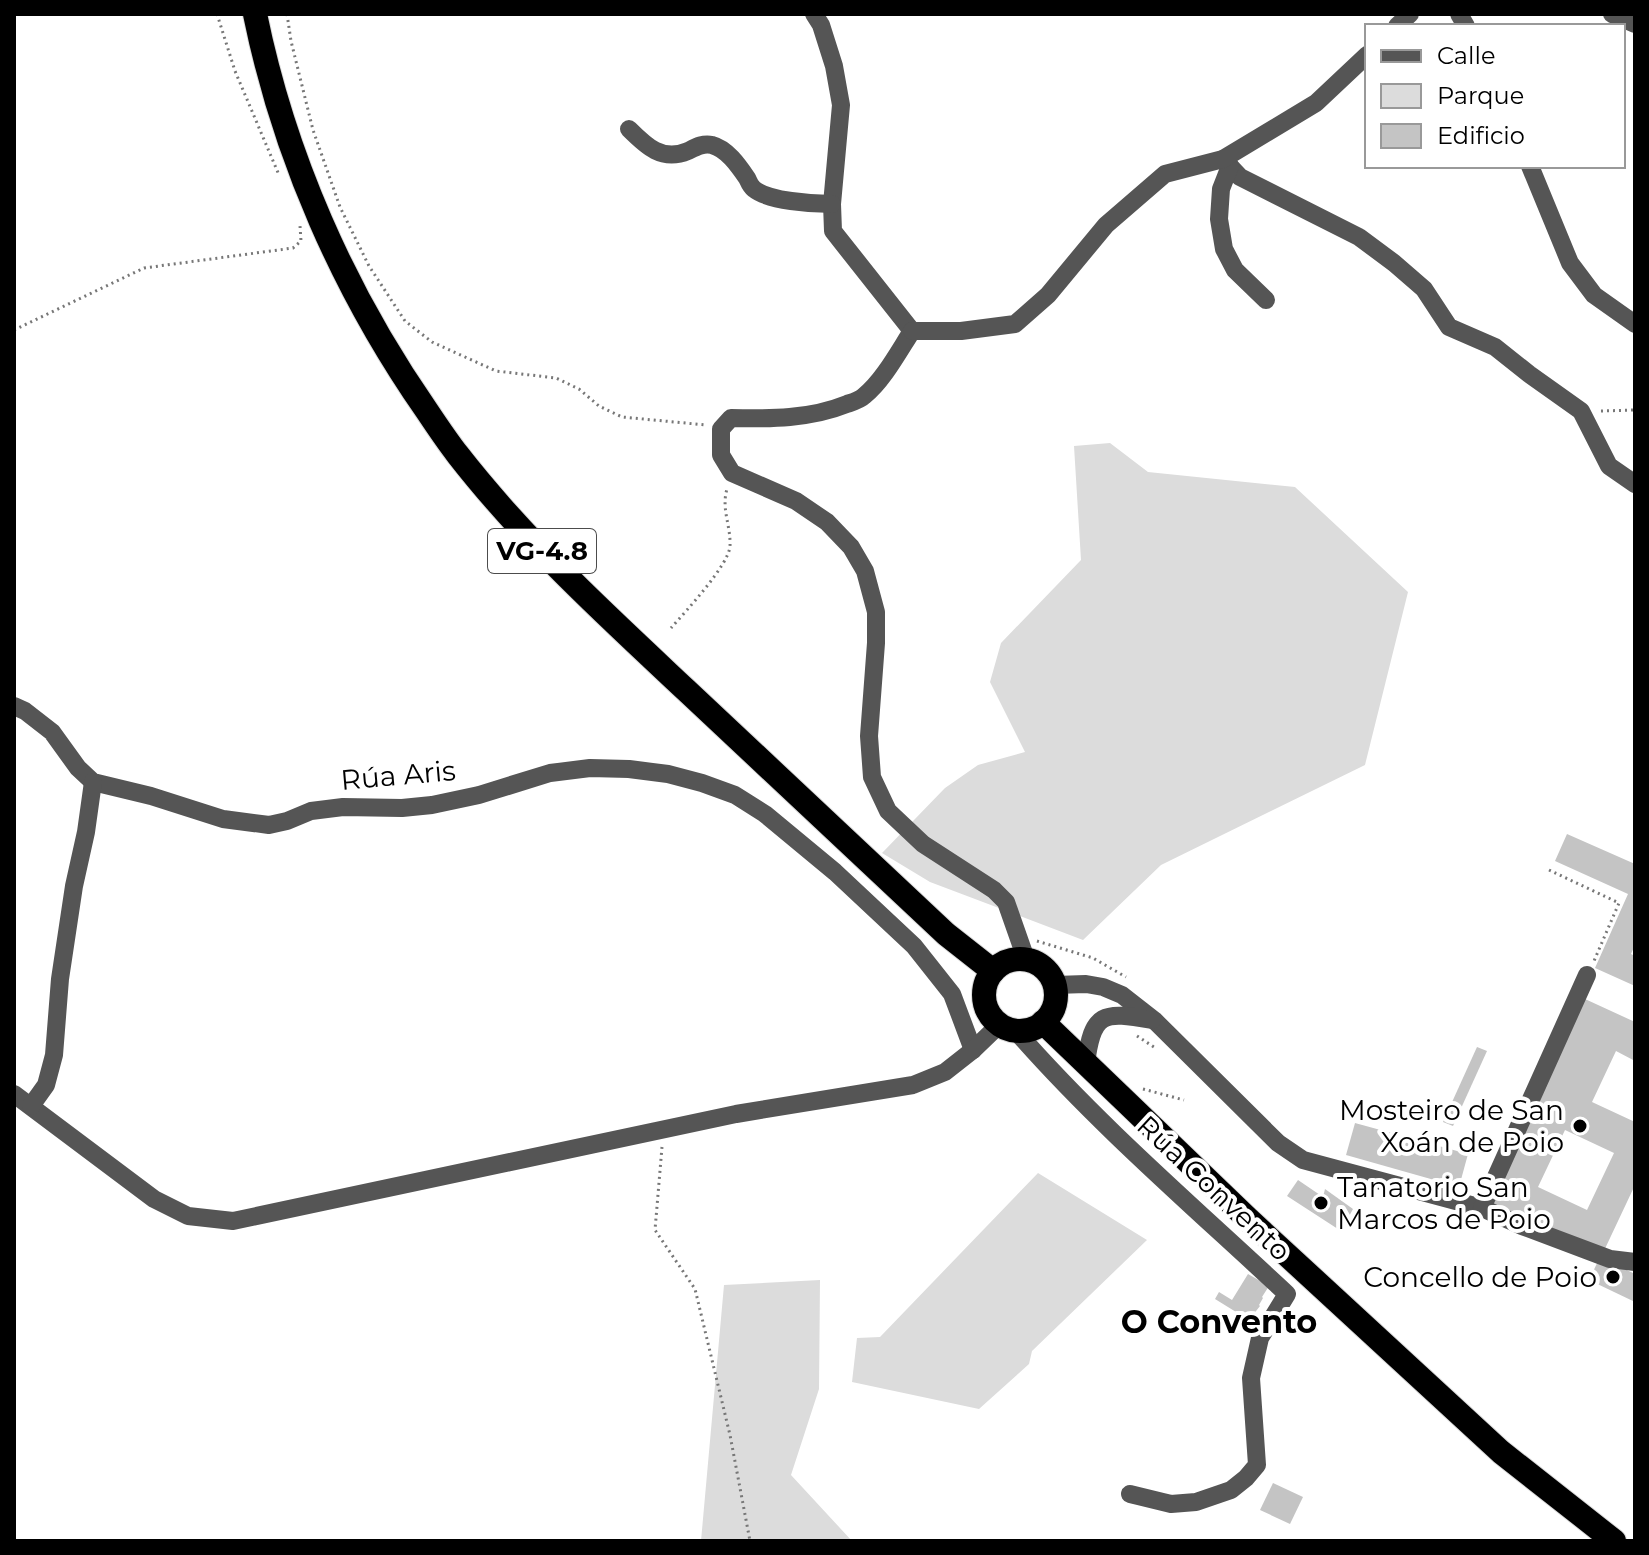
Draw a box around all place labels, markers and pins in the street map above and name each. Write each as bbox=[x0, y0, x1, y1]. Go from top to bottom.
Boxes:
place label: Mosteiro de San Xoán de Poio bbox=[1339, 1093, 1564, 1159]
marker: Mosteiro de San Xoán de Poio bbox=[1571, 1117, 1589, 1135]
place label: Tanatorio San Marcos de Poio bbox=[1337, 1170, 1551, 1236]
marker: Tanatorio San Marcos de Poio bbox=[1312, 1194, 1330, 1212]
place label: Concello de Poio bbox=[1363, 1260, 1597, 1294]
marker: Concello de Poio bbox=[1604, 1268, 1622, 1286]

